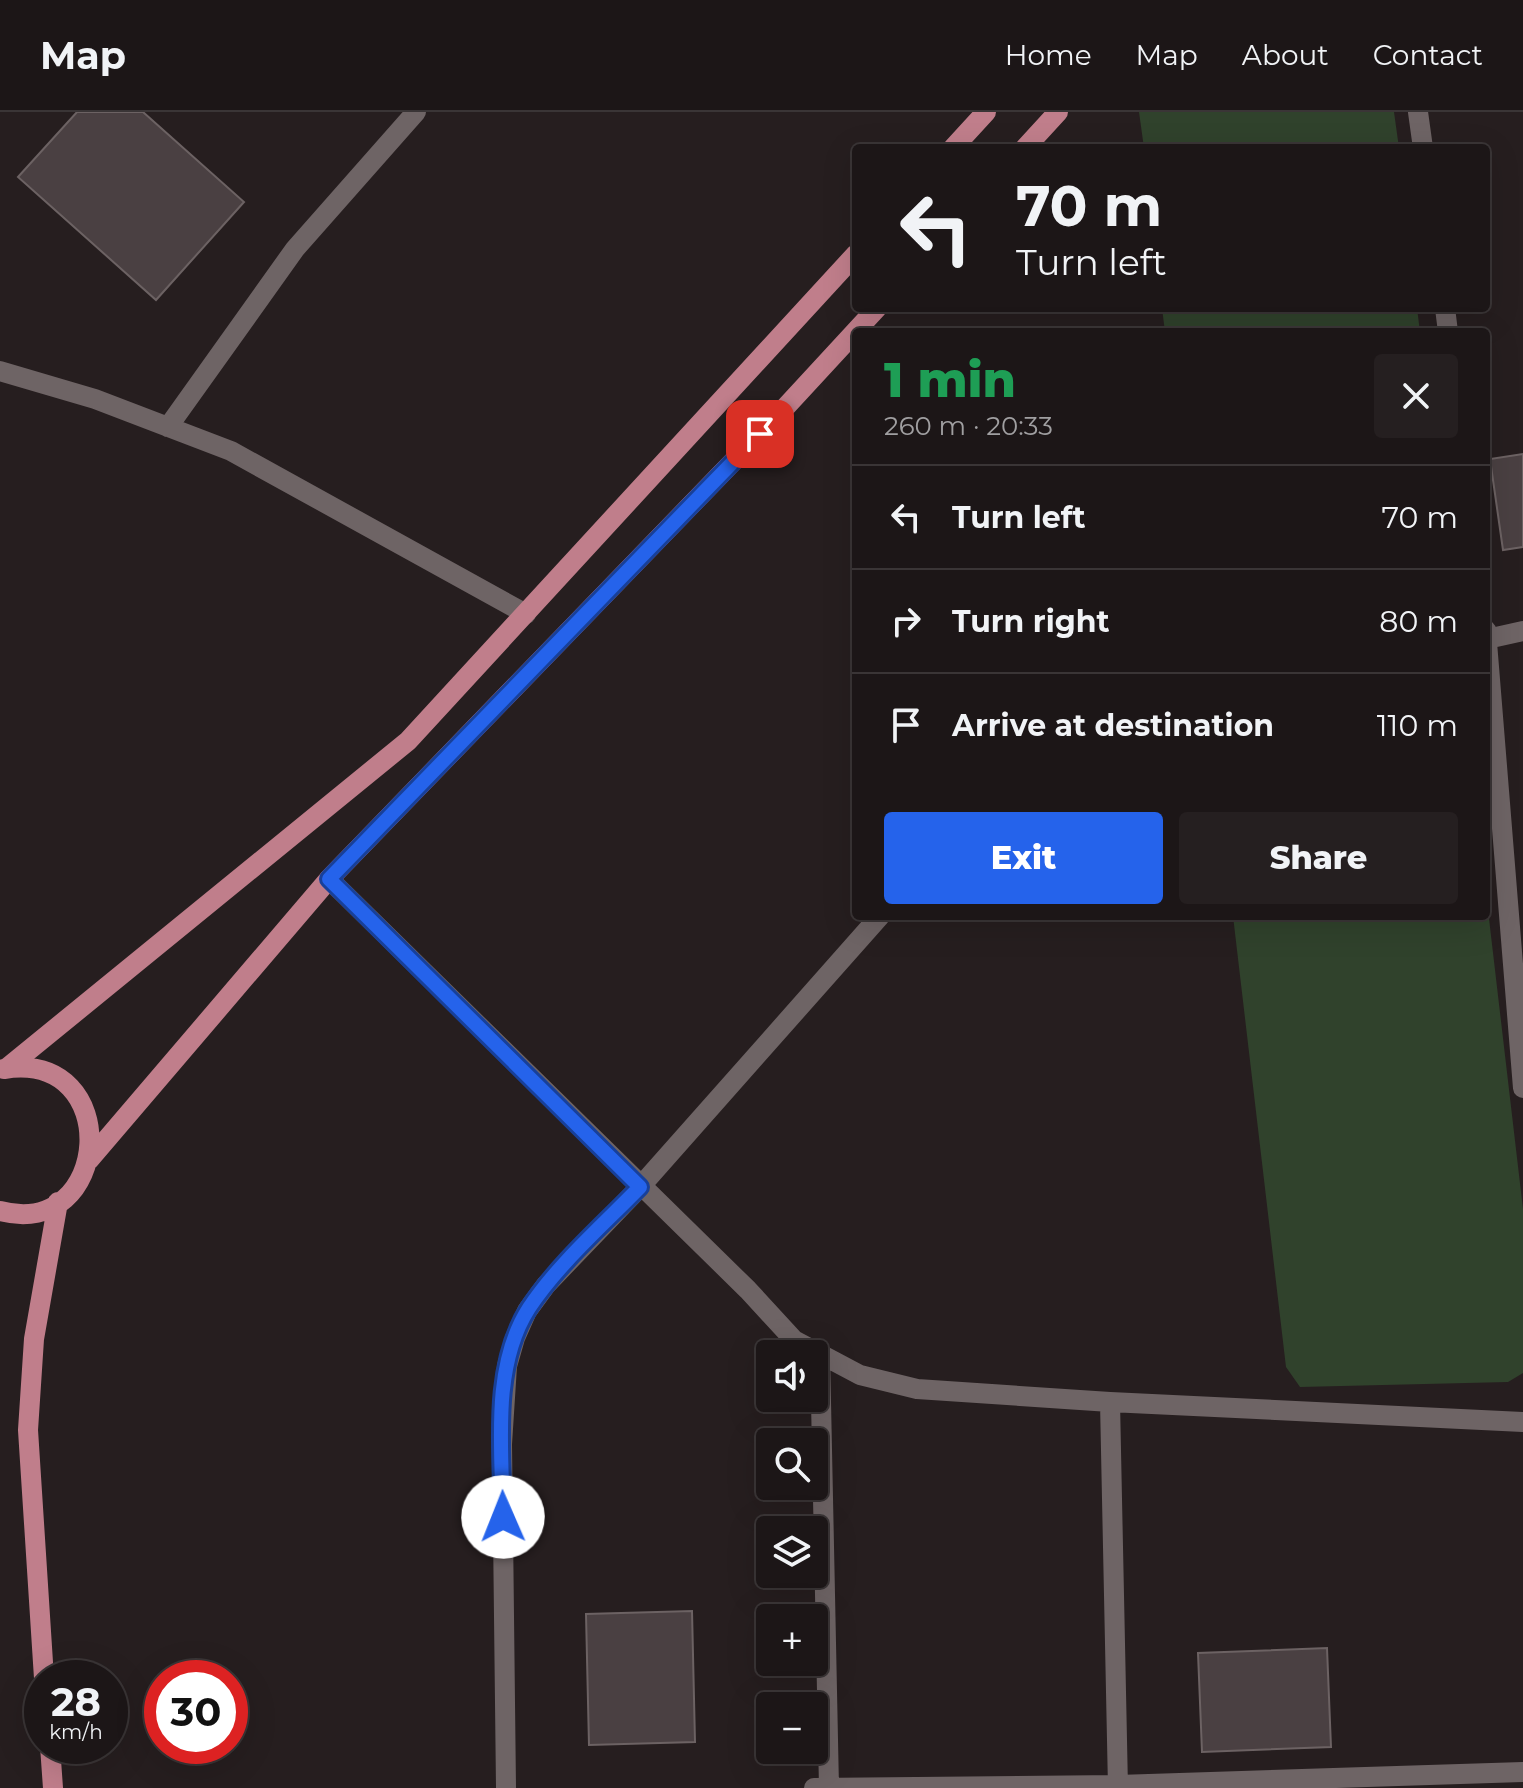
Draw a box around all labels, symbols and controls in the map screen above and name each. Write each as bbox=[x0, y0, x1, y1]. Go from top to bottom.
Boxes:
text: Map bbox=[40, 32, 126, 79]
text: Home bbox=[1005, 38, 1092, 72]
text: Map bbox=[1136, 38, 1198, 72]
text: About bbox=[1242, 38, 1329, 72]
text: Contact bbox=[1373, 38, 1483, 72]
text: 70 m bbox=[1016, 172, 1162, 240]
icon: left bbox=[884, 176, 988, 280]
text: Turn left bbox=[1016, 240, 1167, 284]
text: 1 min bbox=[884, 351, 1016, 409]
button: close bbox=[1374, 354, 1458, 438]
pin bbox=[726, 400, 794, 468]
text: 260 m · 20:33 bbox=[884, 410, 1053, 442]
icon: arrive bbox=[738, 412, 782, 456]
icon: left bbox=[884, 495, 928, 539]
text: Turn left bbox=[952, 499, 1085, 536]
text: 70 m bbox=[1381, 499, 1458, 536]
icon: right bbox=[884, 599, 928, 643]
text: Turn right bbox=[952, 603, 1109, 640]
text: 80 m bbox=[1379, 603, 1458, 640]
icon: arrive bbox=[884, 703, 928, 747]
text: Arrive at destination bbox=[952, 707, 1274, 744]
text: 110 m bbox=[1377, 707, 1458, 744]
button: Exit bbox=[884, 812, 1163, 904]
button: Share bbox=[1179, 812, 1458, 904]
map controls bbox=[756, 1340, 828, 1764]
button: sound bbox=[756, 1340, 828, 1412]
button: search bbox=[756, 1428, 828, 1500]
position arrow bbox=[461, 1475, 545, 1559]
button: layers bbox=[756, 1516, 828, 1588]
button: + bbox=[756, 1604, 828, 1676]
speed limit sign: 30 bbox=[144, 1660, 248, 1764]
text: 28 bbox=[51, 1677, 101, 1726]
button: − bbox=[756, 1692, 828, 1764]
text: km/h bbox=[49, 1720, 103, 1744]

